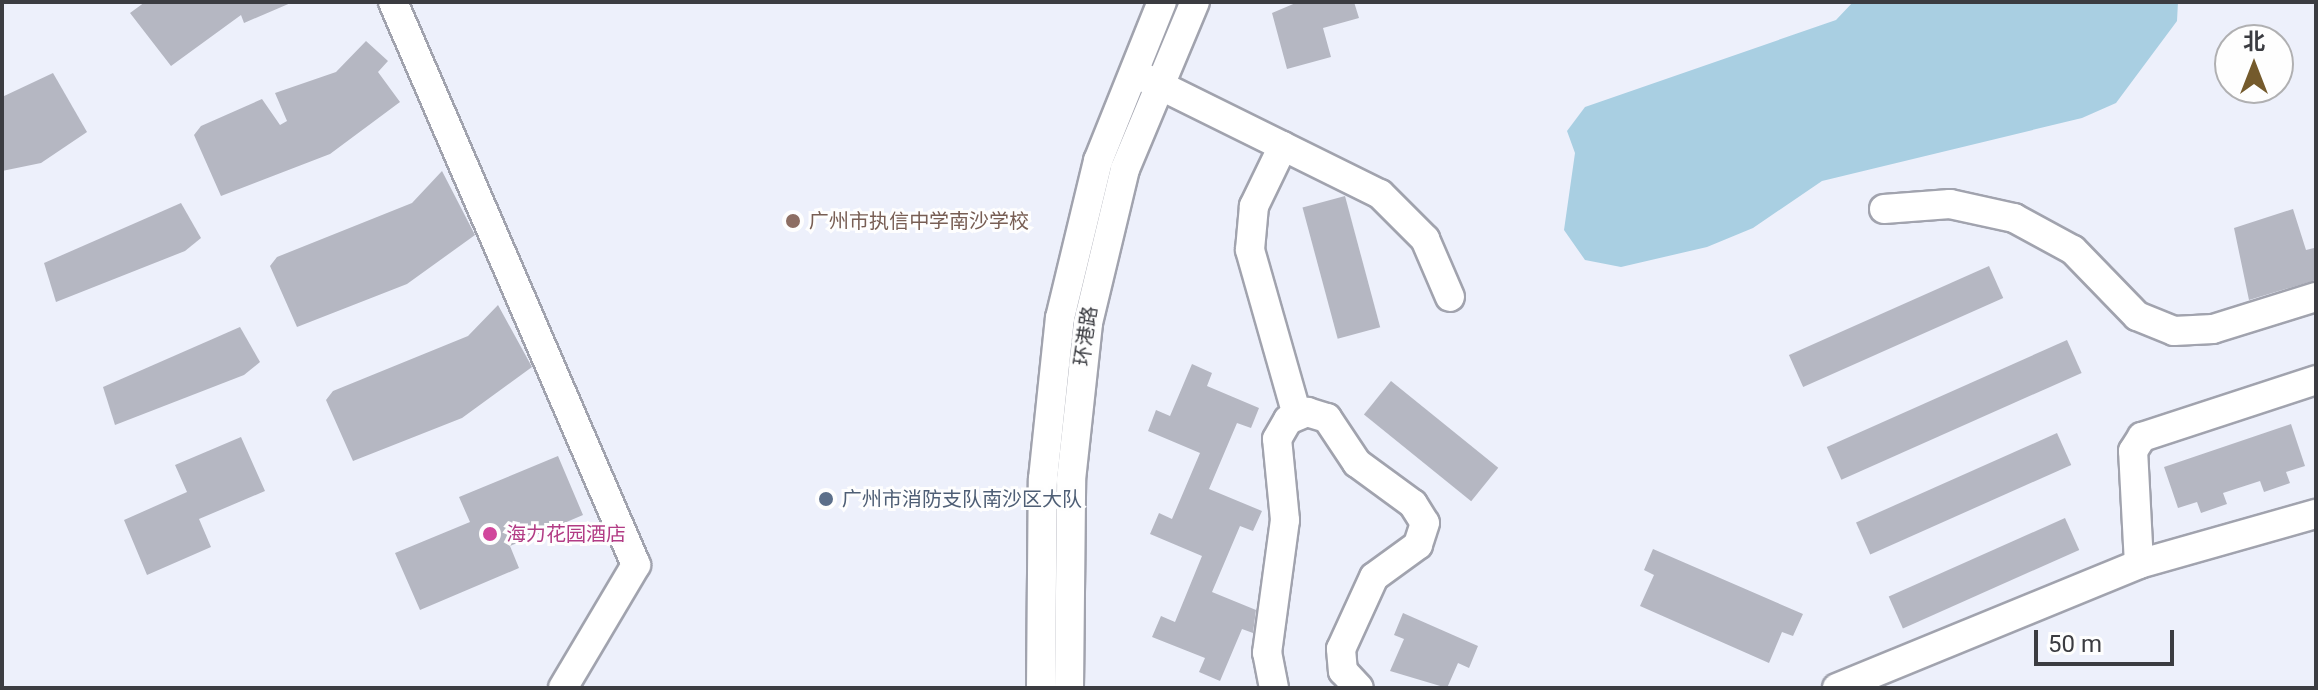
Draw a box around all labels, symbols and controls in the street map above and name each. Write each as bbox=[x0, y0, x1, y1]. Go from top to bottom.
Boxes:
north arrow bbox=[2214, 24, 2294, 104]
text: 北 bbox=[2243, 29, 2265, 54]
place label: 广州市执信中学南沙学校 bbox=[809, 209, 1029, 233]
marker: 广州市执信中学南沙学校 bbox=[784, 212, 802, 230]
street label: 环港路 bbox=[1069, 304, 1103, 368]
place label: 广州市消防支队南沙区大队 bbox=[842, 487, 1082, 511]
marker: 广州市消防支队南沙区大队 bbox=[817, 490, 835, 508]
place label: 海力花园酒店 bbox=[506, 522, 626, 546]
marker: 海力花园酒店 bbox=[481, 525, 499, 543]
scale bar bbox=[2038, 614, 2178, 664]
text: 50 m bbox=[2048, 630, 2102, 658]

